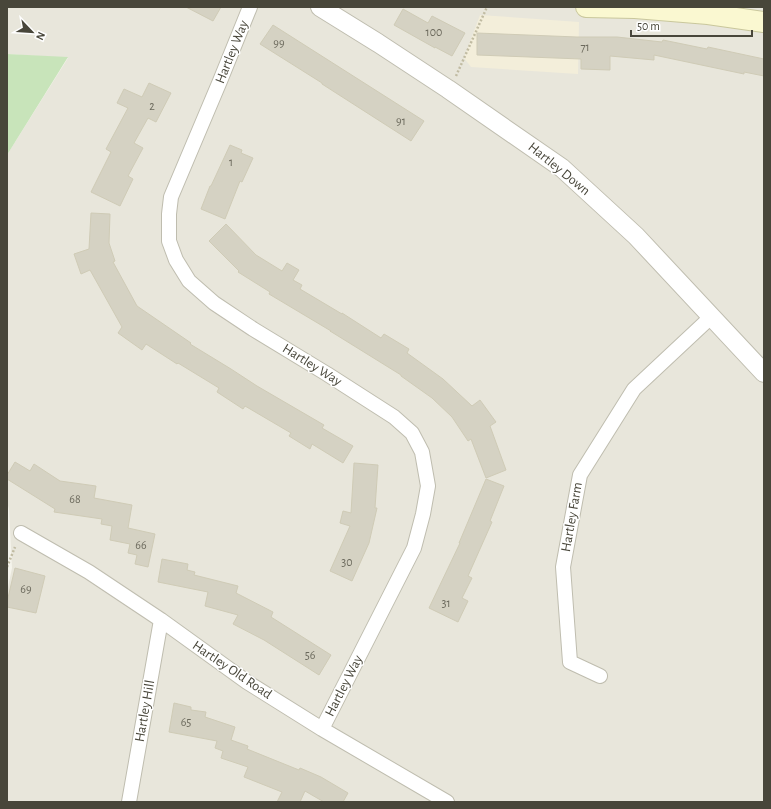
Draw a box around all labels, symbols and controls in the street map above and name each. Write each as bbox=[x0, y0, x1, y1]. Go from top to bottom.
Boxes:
north arrow bbox=[12, 12, 52, 52]
scale bar bbox=[631, 12, 752, 38]
street label: Hartley Way bbox=[213, 18, 251, 86]
text: 50 m bbox=[637, 20, 660, 32]
house number: 100 bbox=[426, 26, 442, 38]
text: N bbox=[34, 30, 47, 42]
house number: 99 bbox=[273, 37, 285, 49]
house number: 71 bbox=[580, 41, 590, 53]
house number: 2 bbox=[149, 100, 155, 112]
house number: 91 bbox=[396, 115, 406, 127]
street label: Hartley Down bbox=[525, 140, 593, 198]
house number: 1 bbox=[229, 156, 233, 168]
street label: Hartley Way bbox=[280, 341, 344, 389]
street label: Hartley Farm bbox=[559, 481, 585, 553]
house number: 68 bbox=[69, 493, 81, 505]
house number: 66 bbox=[135, 539, 147, 551]
house number: 30 bbox=[341, 556, 353, 568]
house number: 69 bbox=[20, 583, 32, 595]
house number: 31 bbox=[441, 597, 451, 609]
street label: Hartley Old Road bbox=[190, 638, 274, 702]
house number: 56 bbox=[305, 649, 316, 661]
street label: Hartley Way bbox=[323, 653, 365, 719]
street label: Hartley Hill bbox=[133, 679, 157, 743]
house number: 65 bbox=[181, 716, 191, 728]

